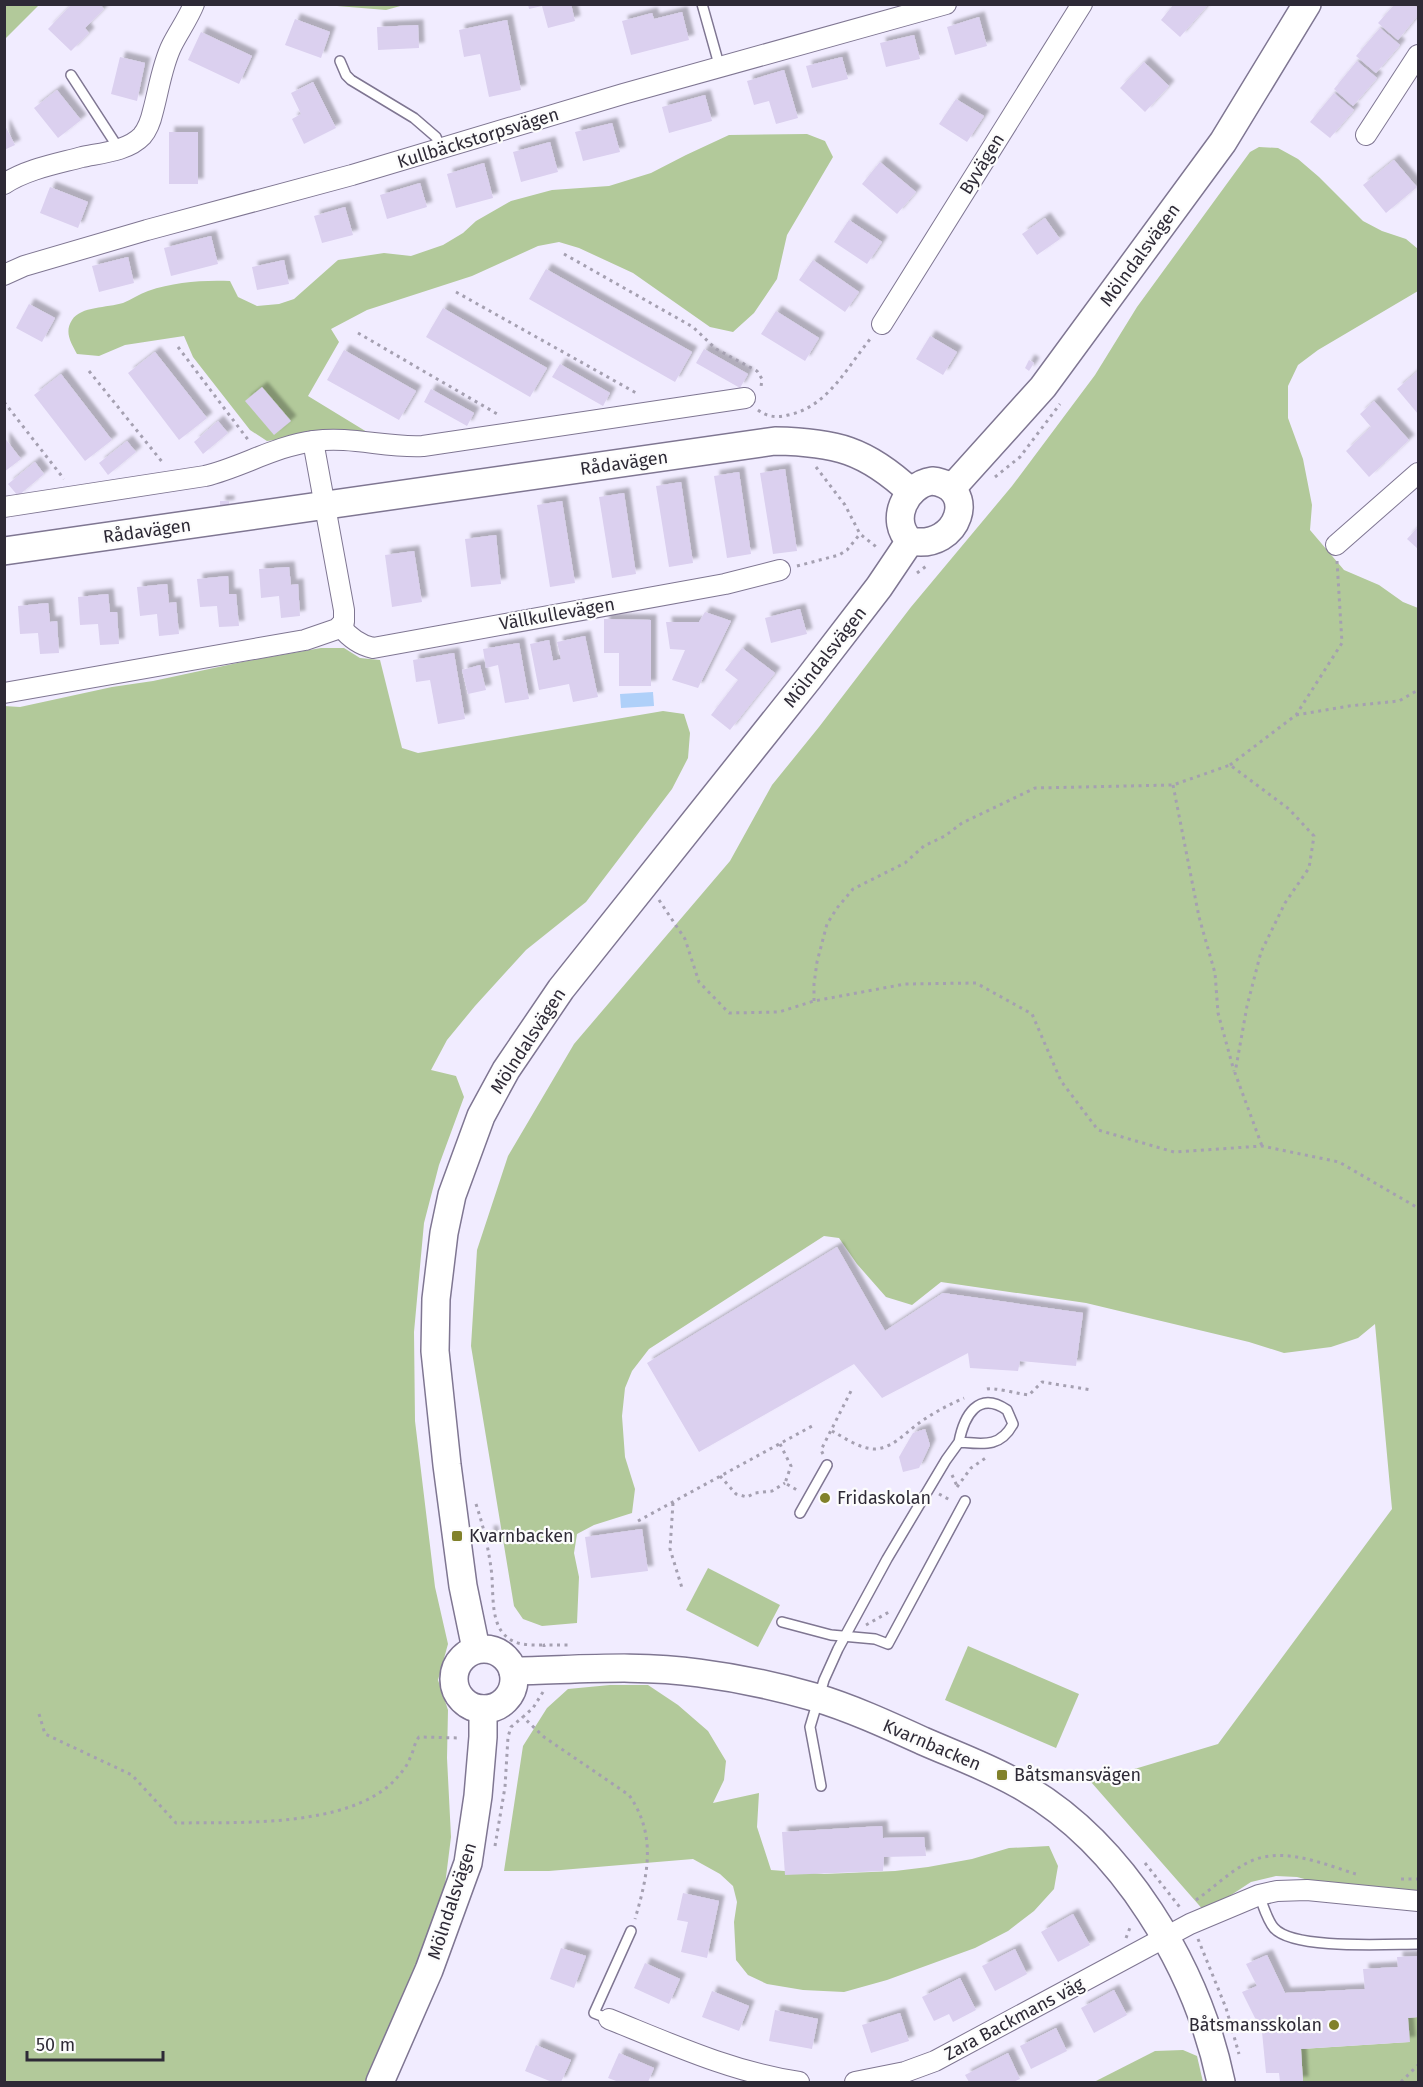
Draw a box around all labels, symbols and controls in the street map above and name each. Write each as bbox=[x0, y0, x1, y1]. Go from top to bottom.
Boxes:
street label: Kullbäckstorpsvägen bbox=[394, 103, 562, 173]
street label: Byvägen bbox=[955, 130, 1009, 198]
street label: Mölndalsvägen bbox=[1095, 199, 1185, 311]
street label: Rådavägen bbox=[579, 446, 669, 480]
street label: Rådavägen bbox=[102, 514, 192, 548]
street label: Vällkullevägen bbox=[498, 593, 616, 635]
street label: Mölndalsvägen bbox=[779, 602, 871, 712]
street label: Mölndalsvägen bbox=[486, 984, 570, 1098]
place label: Fridaskolan bbox=[837, 1487, 931, 1509]
marker: Fridaskolan bbox=[818, 1491, 832, 1505]
place label: Kvarnbacken bbox=[469, 1525, 574, 1547]
marker: Kvarnbacken bbox=[450, 1529, 464, 1543]
street label: Kvarnbacken bbox=[880, 1714, 984, 1776]
place label: Båtsmansvägen bbox=[1014, 1764, 1141, 1786]
marker: Båtsmansvägen bbox=[995, 1768, 1009, 1782]
street label: Mölndalsvägen bbox=[423, 1840, 481, 1962]
street label: Zara Backmans väg bbox=[940, 1973, 1088, 2065]
place label: Båtsmansskolan bbox=[1189, 2014, 1322, 2036]
marker: Båtsmansskolan bbox=[1327, 2018, 1341, 2032]
scale bar bbox=[27, 2024, 164, 2062]
text: 50 m bbox=[36, 2034, 75, 2056]

